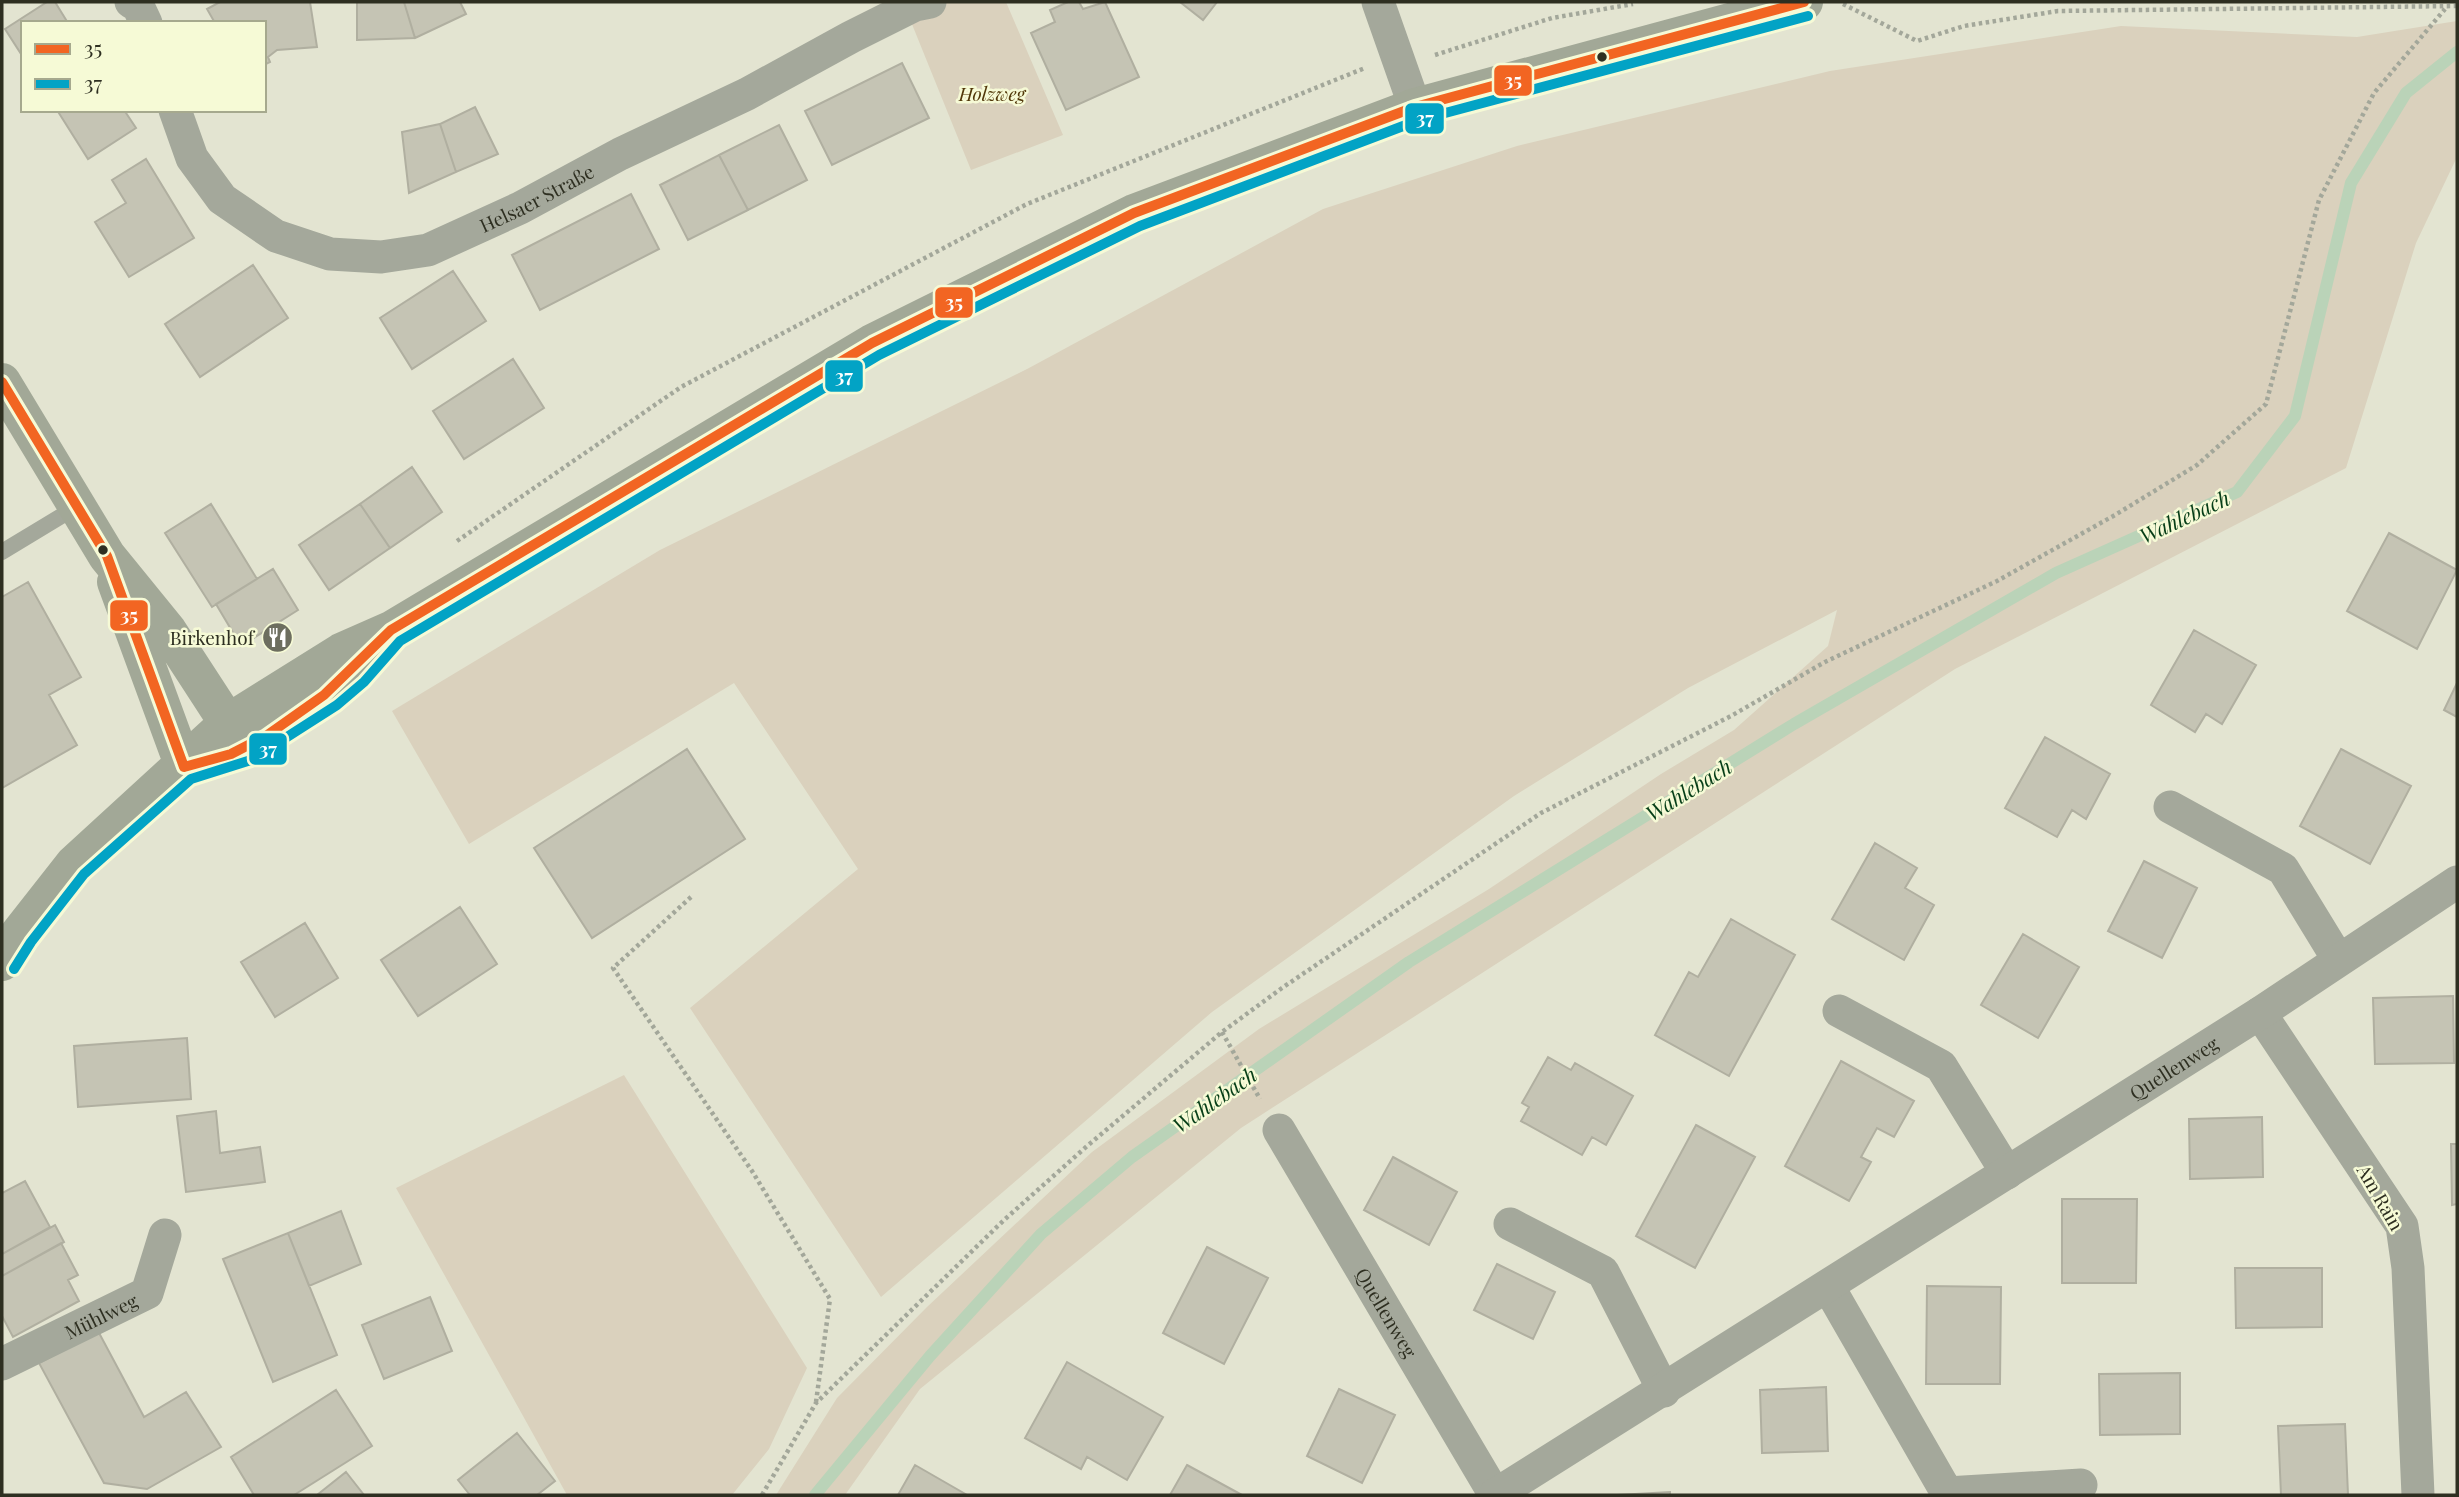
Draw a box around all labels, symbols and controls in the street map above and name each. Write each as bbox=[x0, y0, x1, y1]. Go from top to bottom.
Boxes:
legend bbox=[21, 21, 266, 112]
text: 35 bbox=[84, 33, 102, 61]
unlabelled marker bbox=[1595, 50, 1609, 64]
line badge: 35 bbox=[1493, 64, 1533, 97]
text: 35 bbox=[1504, 66, 1522, 92]
text: 37 bbox=[84, 68, 102, 96]
park label: Holzweg bbox=[958, 80, 1027, 106]
line badge: 37 bbox=[1404, 102, 1445, 135]
text: 37 bbox=[1416, 104, 1434, 130]
street label: Helsaer Straße bbox=[475, 158, 598, 238]
line badge: 35 bbox=[934, 286, 974, 319]
text: 35 bbox=[945, 288, 963, 314]
line badge: 37 bbox=[824, 359, 864, 393]
text: 37 bbox=[835, 362, 853, 388]
water label: Wahlebach bbox=[2134, 483, 2234, 549]
unlabelled marker bbox=[96, 543, 110, 557]
line badge: 35 bbox=[109, 599, 149, 632]
text: 35 bbox=[120, 601, 138, 627]
restaurant icon: Birkenhof bbox=[260, 620, 294, 654]
place label: Birkenhof bbox=[170, 624, 256, 650]
line badge: 37 bbox=[248, 732, 288, 766]
text: 37 bbox=[259, 735, 277, 761]
water label: Wahlebach bbox=[1640, 751, 1736, 827]
street label: Quellenweg bbox=[2124, 1030, 2223, 1105]
water label: Wahlebach bbox=[1166, 1060, 1262, 1138]
street label: Am Rain bbox=[2351, 1158, 2411, 1235]
street label: Quellenweg bbox=[1350, 1263, 1424, 1362]
street label: Mühlweg bbox=[60, 1287, 142, 1344]

